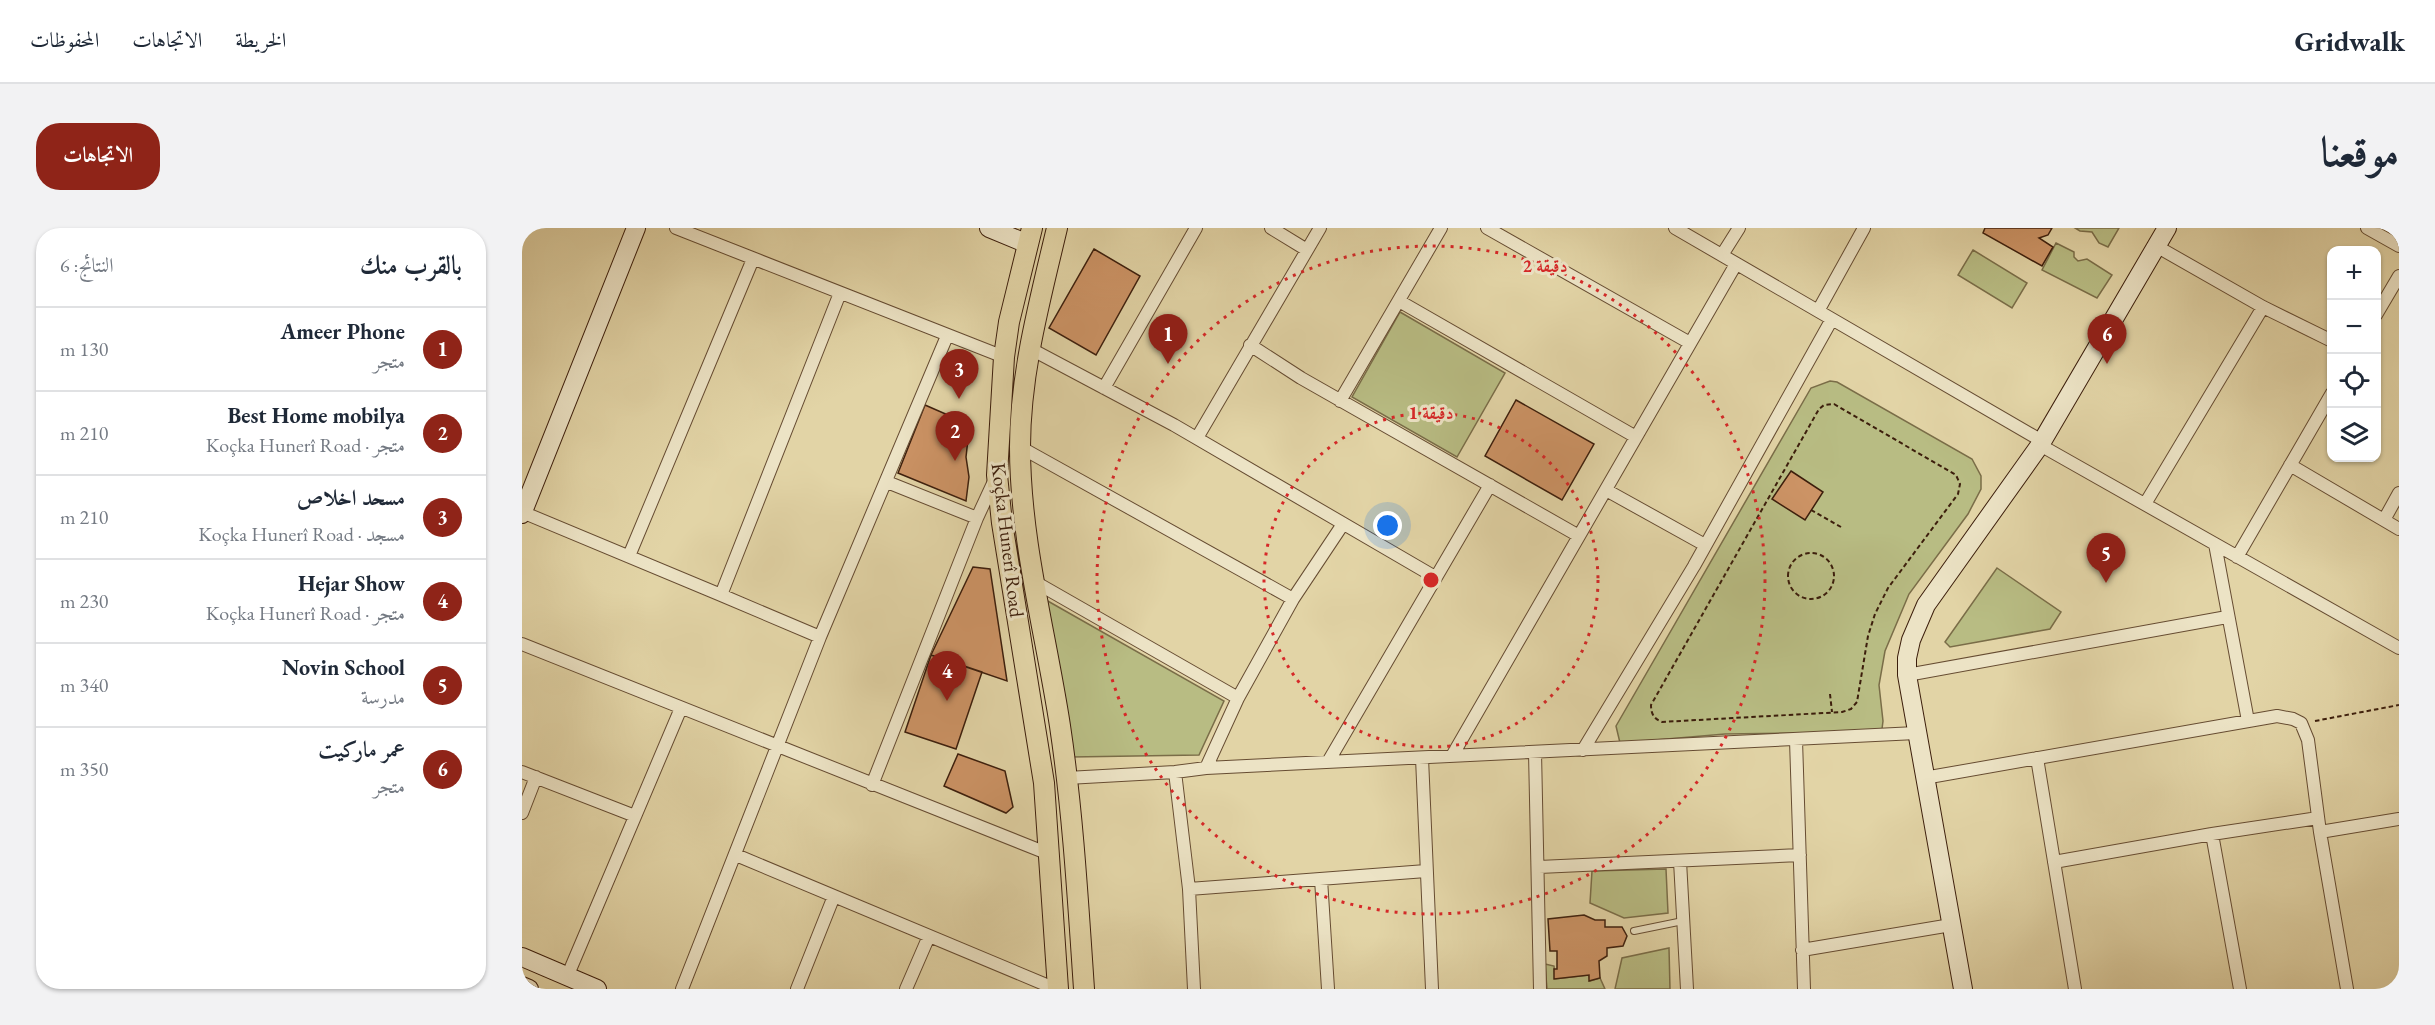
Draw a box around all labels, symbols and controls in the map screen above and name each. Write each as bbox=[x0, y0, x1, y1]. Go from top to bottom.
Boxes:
text: Gridwalk bbox=[2294, 23, 2405, 59]
text: المحفوظات bbox=[30, 26, 99, 53]
text: الاتجاهات bbox=[132, 26, 202, 53]
text: الخريطة bbox=[235, 26, 286, 53]
button: الاتجاهات bbox=[36, 123, 160, 190]
text: موقعنا bbox=[2321, 124, 2399, 179]
map controls bbox=[2327, 246, 2381, 462]
button: + bbox=[2327, 246, 2381, 300]
text: بالقرب منك bbox=[360, 248, 462, 282]
text: النتائج: 6 bbox=[60, 252, 114, 278]
text: 2 دقيقة bbox=[1522, 254, 1568, 277]
button: − bbox=[2327, 300, 2381, 354]
pin: 1 bbox=[1148, 314, 1188, 364]
pin: 6 bbox=[2088, 314, 2126, 364]
text: Ameer Phone bbox=[280, 317, 405, 346]
text: 130 m bbox=[60, 336, 108, 362]
text: 1 bbox=[437, 336, 448, 362]
text: متجر bbox=[373, 348, 405, 374]
pin: 3 bbox=[940, 350, 978, 399]
button: locate bbox=[2327, 354, 2381, 408]
text: Best Home mobilya bbox=[227, 401, 405, 430]
text: 1 دقيقة bbox=[1408, 401, 1454, 424]
button: layers bbox=[2327, 408, 2381, 462]
pin: 2 bbox=[936, 412, 974, 461]
text: 210 m bbox=[60, 420, 108, 446]
text: 2 bbox=[437, 420, 448, 446]
text: متجر · Koçka Hunerî Road bbox=[206, 432, 405, 458]
street label: Koçka Hunerî Road bbox=[986, 461, 1030, 620]
text: مسحد اخلاص bbox=[297, 483, 405, 512]
text: 210 m bbox=[60, 504, 108, 530]
text: 3 bbox=[437, 504, 448, 530]
your location bbox=[1373, 511, 1402, 540]
text: مسجد · Koçka Hunerî Road bbox=[198, 521, 405, 547]
pin: 5 bbox=[2086, 534, 2126, 583]
text: Hejar Show bbox=[298, 569, 405, 598]
centre of rings bbox=[1421, 570, 1441, 590]
text: 230 m bbox=[60, 588, 108, 614]
text: 4 bbox=[437, 588, 448, 614]
text: متجر · Koçka Hunerî Road bbox=[206, 600, 405, 626]
pin: 4 bbox=[928, 652, 966, 701]
text: Novin School bbox=[282, 653, 405, 682]
text: 340 m bbox=[60, 672, 108, 698]
text: 5 bbox=[437, 672, 448, 698]
text: مدرسة bbox=[361, 684, 405, 710]
text: عمر ماركيت bbox=[318, 735, 405, 764]
text: 350 m bbox=[60, 756, 108, 782]
text: 6 bbox=[437, 756, 448, 782]
text: متجر bbox=[373, 773, 405, 799]

